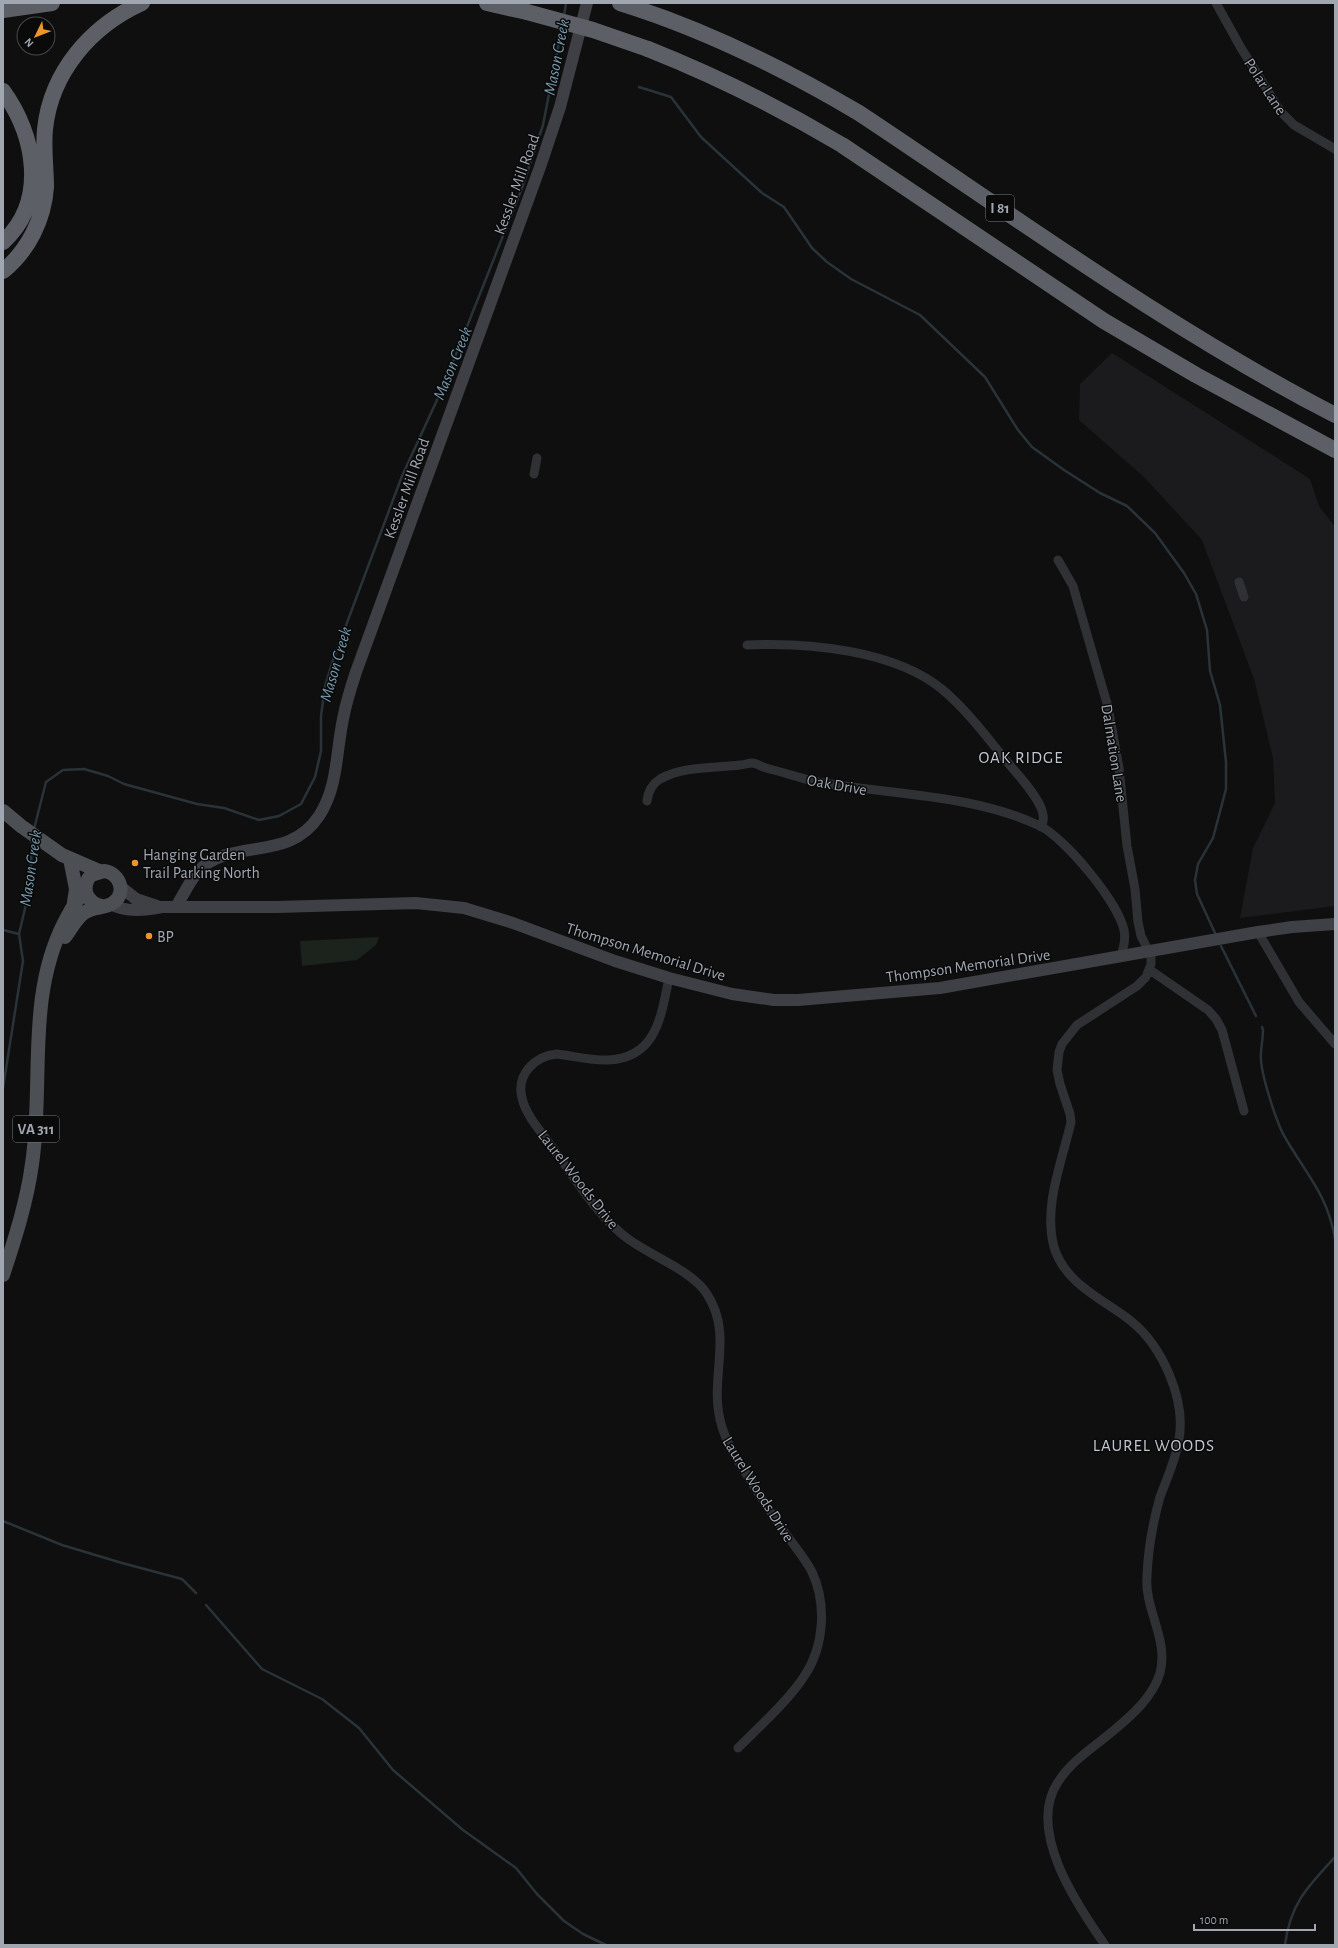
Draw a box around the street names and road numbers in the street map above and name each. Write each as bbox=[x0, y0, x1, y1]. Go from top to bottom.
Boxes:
street label: Polar Lane bbox=[1241, 55, 1289, 118]
street label: Kessler Mill Road bbox=[491, 132, 543, 237]
road number: I 81 bbox=[986, 195, 1014, 221]
street label: Kessler Mill Road bbox=[381, 436, 433, 541]
street label: Dalmation Lane bbox=[1098, 703, 1130, 803]
street label: Oak Drive bbox=[806, 772, 868, 798]
street label: Thompson Memorial Drive bbox=[564, 920, 727, 984]
street label: Thompson Memorial Drive bbox=[885, 947, 1051, 985]
road number: VA 311 bbox=[13, 1116, 59, 1142]
street label: Laurel Woods Drive bbox=[535, 1127, 622, 1232]
street label: Laurel Woods Drive bbox=[719, 1434, 797, 1545]

